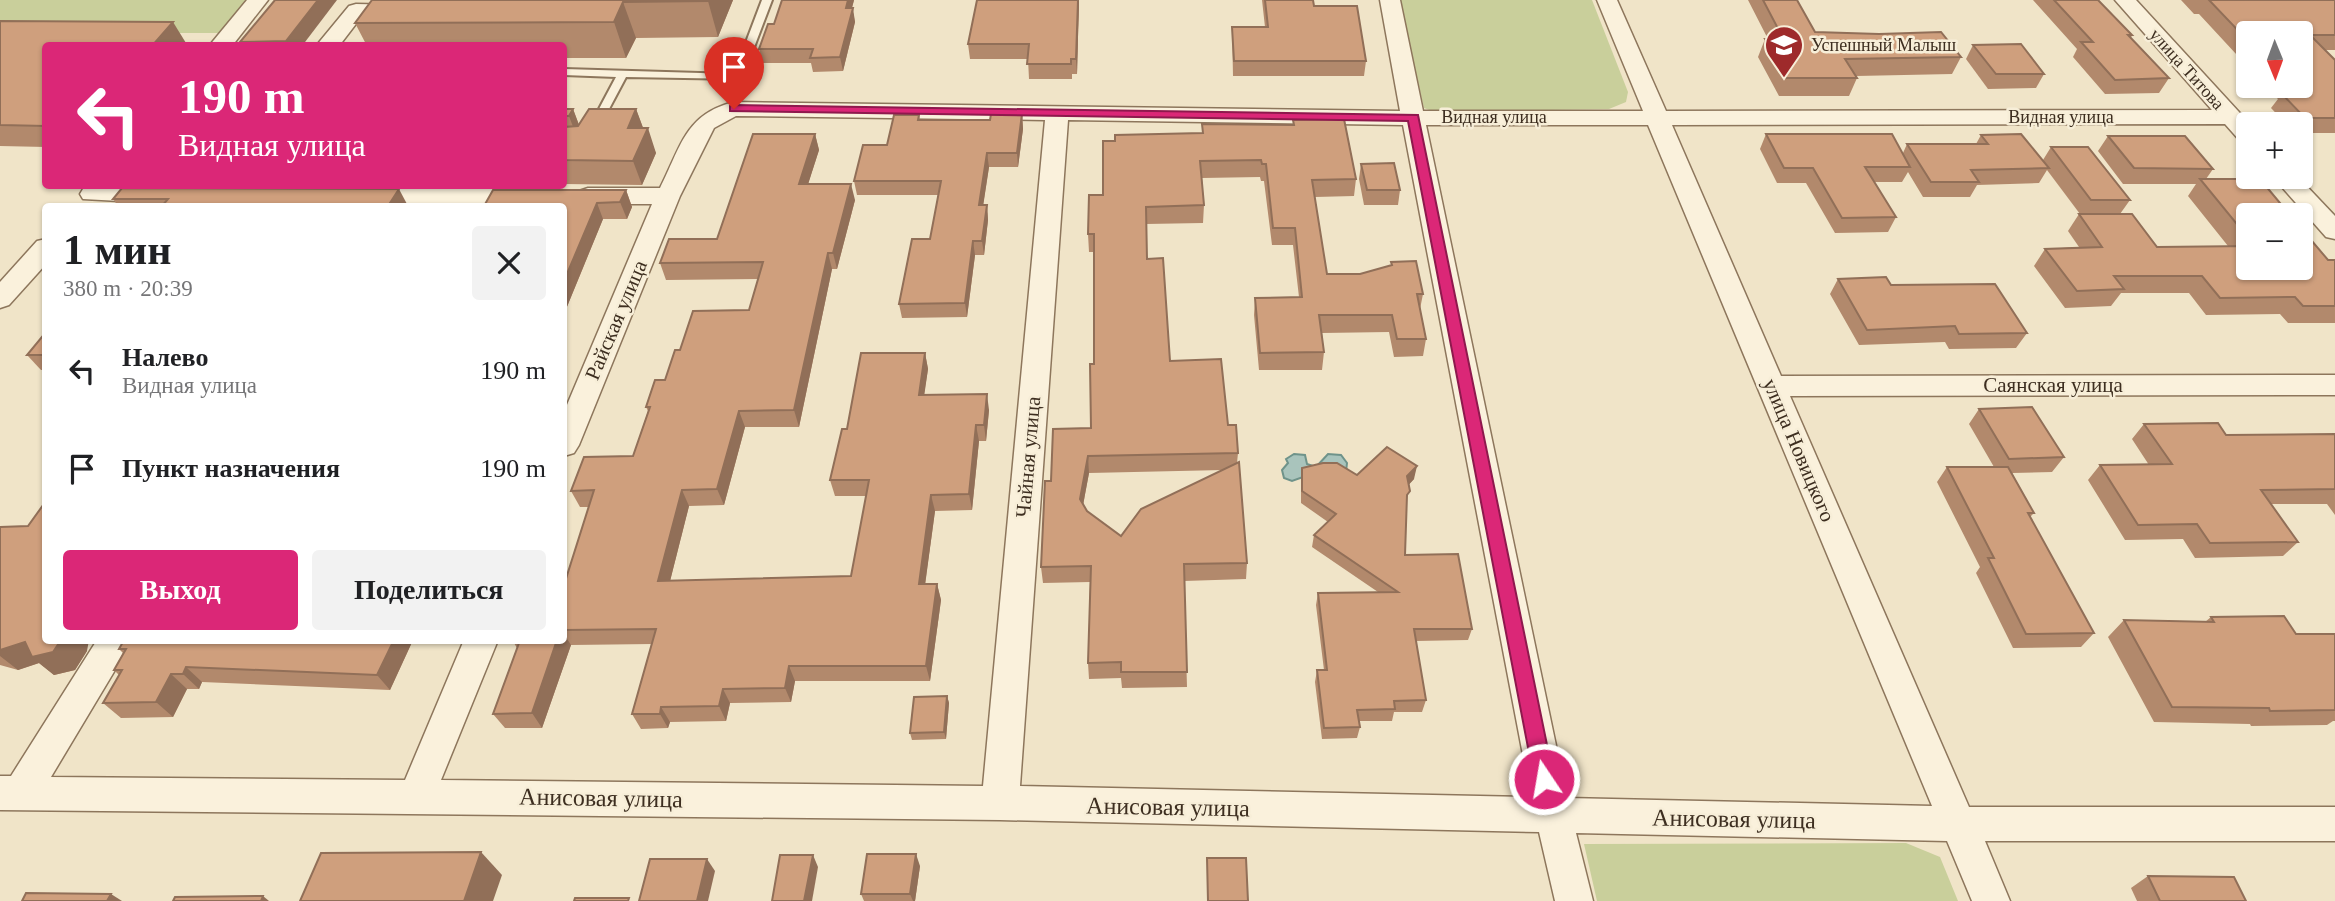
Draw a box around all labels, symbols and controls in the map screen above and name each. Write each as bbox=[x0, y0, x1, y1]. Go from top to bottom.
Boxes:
north arrow bbox=[2236, 21, 2314, 98]
map controls bbox=[2236, 21, 2313, 280]
school or university icon: Успешный Малыш bbox=[1763, 24, 1805, 79]
street label: улица Титова bbox=[2145, 24, 2229, 114]
place label: Успешный Малыш bbox=[1811, 35, 1956, 55]
pin bbox=[704, 37, 764, 109]
icon: arrive bbox=[715, 48, 753, 86]
text: 190 m bbox=[178, 69, 305, 124]
icon: left bbox=[63, 70, 154, 161]
street label: Видная улица bbox=[1441, 107, 1547, 127]
street label: Видная улица bbox=[2008, 107, 2114, 127]
button: + bbox=[2236, 112, 2313, 189]
text: Видная улица bbox=[178, 127, 366, 163]
button: − bbox=[2236, 203, 2313, 280]
button: close bbox=[472, 226, 546, 300]
text: 1 мин bbox=[63, 227, 172, 273]
street label: Райская улица bbox=[580, 256, 652, 383]
text: 380 m · 20:39 bbox=[63, 276, 193, 301]
text: Налево bbox=[122, 343, 208, 372]
icon: left bbox=[63, 352, 101, 390]
text: 190 m bbox=[480, 356, 546, 385]
text: Видная улица bbox=[122, 373, 257, 398]
street label: Саянская улица bbox=[1983, 373, 2123, 397]
street label: улица Новицкого bbox=[1758, 375, 1840, 525]
street label: Чайная улица bbox=[1011, 395, 1045, 519]
icon: arrive bbox=[63, 450, 101, 488]
text: Пункт назначения bbox=[122, 454, 340, 483]
text: 190 m bbox=[480, 454, 546, 483]
button: Выход bbox=[63, 550, 298, 630]
button: Поделиться bbox=[312, 550, 546, 630]
position arrow bbox=[1507, 742, 1581, 816]
street label: Анисовая улица bbox=[519, 784, 683, 812]
street label: Анисовая улица bbox=[1086, 793, 1250, 821]
street label: Анисовая улица bbox=[1652, 805, 1816, 833]

